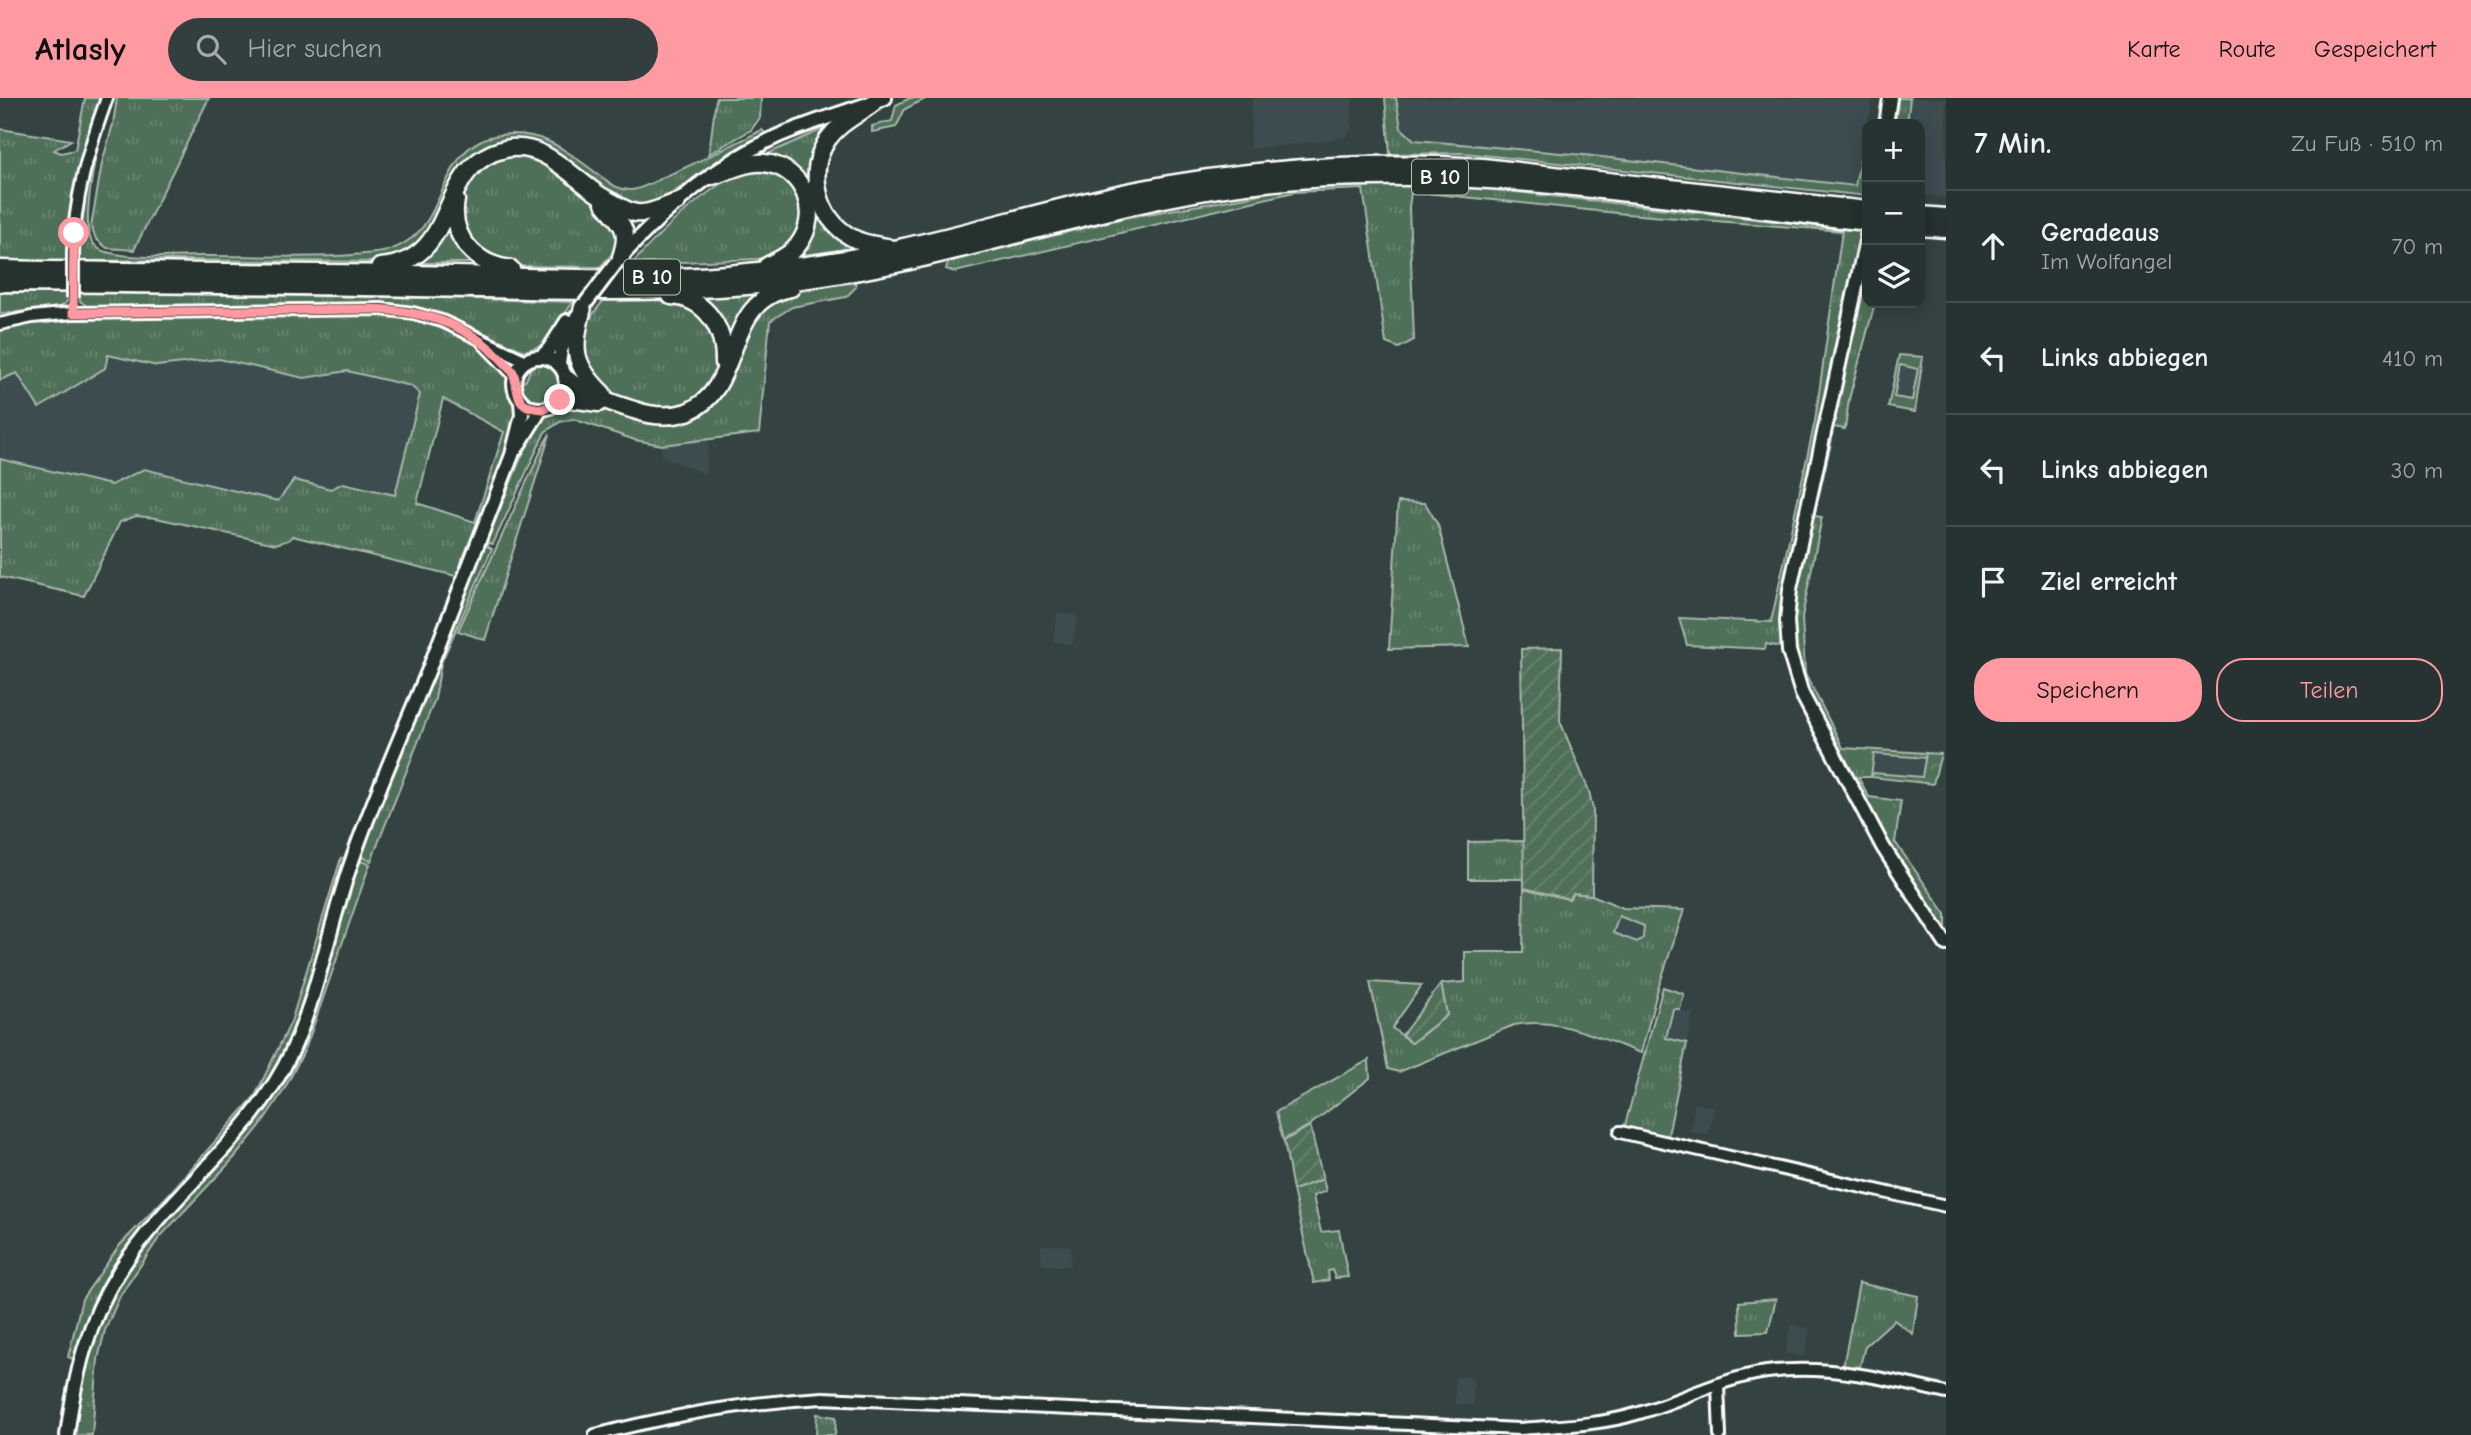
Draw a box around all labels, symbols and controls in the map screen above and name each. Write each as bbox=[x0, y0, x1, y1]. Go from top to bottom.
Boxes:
search box bbox=[168, 18, 658, 81]
text: Atlasly bbox=[35, 30, 126, 68]
icon: search bbox=[192, 30, 230, 68]
text: Hier suchen bbox=[248, 34, 382, 64]
text: Karte bbox=[2127, 35, 2181, 63]
text: Route bbox=[2219, 35, 2276, 63]
text: Gespeichert bbox=[2314, 35, 2436, 63]
map controls bbox=[1862, 119, 1925, 308]
button: + bbox=[1862, 119, 1925, 182]
text: 7 Min. bbox=[1974, 126, 2051, 161]
text: Zu Fuß · 510 m bbox=[2291, 130, 2443, 157]
road number: B 10 bbox=[1412, 160, 1468, 194]
button: − bbox=[1862, 182, 1925, 245]
route start bbox=[58, 217, 89, 248]
text: Geradeaus bbox=[2041, 218, 2159, 248]
icon: ahead bbox=[1974, 227, 2012, 265]
text: 70 m bbox=[2391, 233, 2443, 260]
button: layers bbox=[1862, 245, 1925, 308]
text: Im Wolfangel bbox=[2041, 248, 2172, 275]
road number: B 10 bbox=[624, 260, 680, 294]
icon: left bbox=[1974, 339, 2012, 377]
text: Links abbiegen bbox=[2041, 343, 2208, 373]
text: 410 m bbox=[2382, 345, 2443, 372]
route end bbox=[544, 384, 575, 415]
icon: left bbox=[1974, 451, 2012, 489]
text: Links abbiegen bbox=[2041, 455, 2208, 485]
text: 30 m bbox=[2391, 457, 2443, 484]
icon: arrive bbox=[1974, 563, 2012, 601]
text: Ziel erreicht bbox=[2041, 567, 2177, 597]
button: Speichern bbox=[1974, 658, 2202, 722]
button: Teilen bbox=[2216, 658, 2443, 722]

